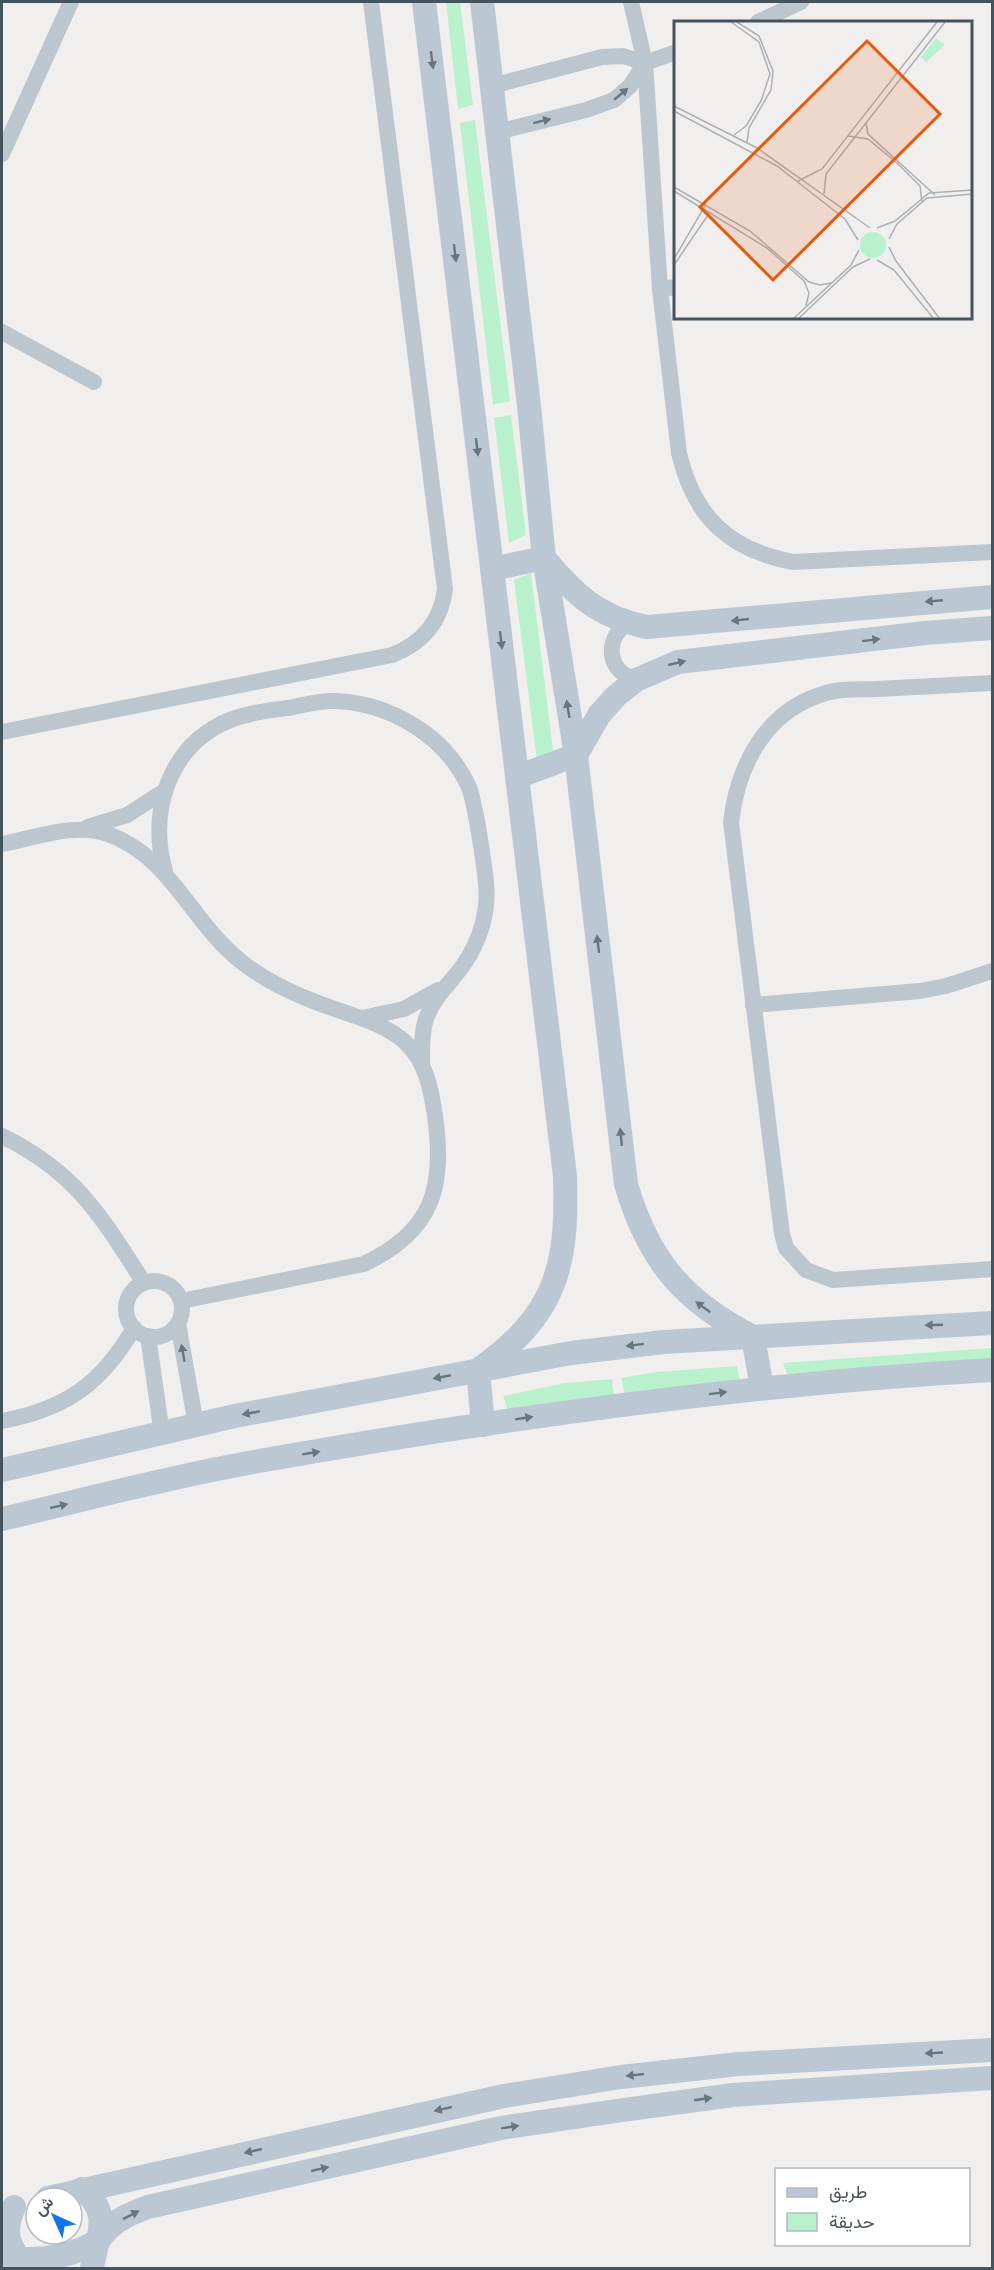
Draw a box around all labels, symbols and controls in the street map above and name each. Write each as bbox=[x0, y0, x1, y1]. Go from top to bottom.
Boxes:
inset map bbox=[674, 21, 973, 320]
one-way arrow bbox=[427, 50, 436, 69]
one-way arrow bbox=[613, 87, 629, 100]
one-way arrow bbox=[533, 115, 551, 125]
one-way arrow bbox=[450, 244, 459, 263]
one-way arrow bbox=[473, 437, 482, 456]
one-way arrow bbox=[925, 596, 944, 606]
one-way arrow bbox=[731, 615, 750, 625]
one-way arrow bbox=[496, 631, 506, 650]
one-way arrow bbox=[861, 635, 880, 644]
one-way arrow bbox=[668, 658, 687, 667]
one-way arrow bbox=[563, 699, 572, 718]
one-way arrow bbox=[593, 934, 603, 953]
one-way arrow bbox=[616, 1128, 626, 1147]
one-way arrow bbox=[695, 1301, 711, 1313]
one-way arrow bbox=[925, 1321, 944, 1330]
one-way arrow bbox=[625, 1341, 644, 1350]
one-way arrow bbox=[178, 1343, 187, 1362]
one-way arrow bbox=[433, 1373, 452, 1382]
one-way arrow bbox=[708, 1389, 727, 1398]
one-way arrow bbox=[241, 1409, 260, 1418]
one-way arrow bbox=[515, 1414, 534, 1423]
one-way arrow bbox=[302, 1448, 321, 1457]
one-way arrow bbox=[49, 1500, 68, 1510]
one-way arrow bbox=[925, 2049, 944, 2058]
one-way arrow bbox=[625, 2070, 644, 2080]
one-way arrow bbox=[694, 2094, 713, 2103]
one-way arrow bbox=[433, 2105, 452, 2114]
one-way arrow bbox=[501, 2122, 520, 2131]
one-way arrow bbox=[243, 2147, 262, 2157]
one-way arrow bbox=[310, 2163, 329, 2173]
legend bbox=[775, 2168, 970, 2246]
text: طريق bbox=[829, 2181, 867, 2203]
north arrow bbox=[24, 2186, 84, 2246]
text: ش bbox=[30, 2192, 57, 2219]
one-way arrow bbox=[122, 2210, 139, 2219]
text: حديقة bbox=[829, 2211, 875, 2233]

